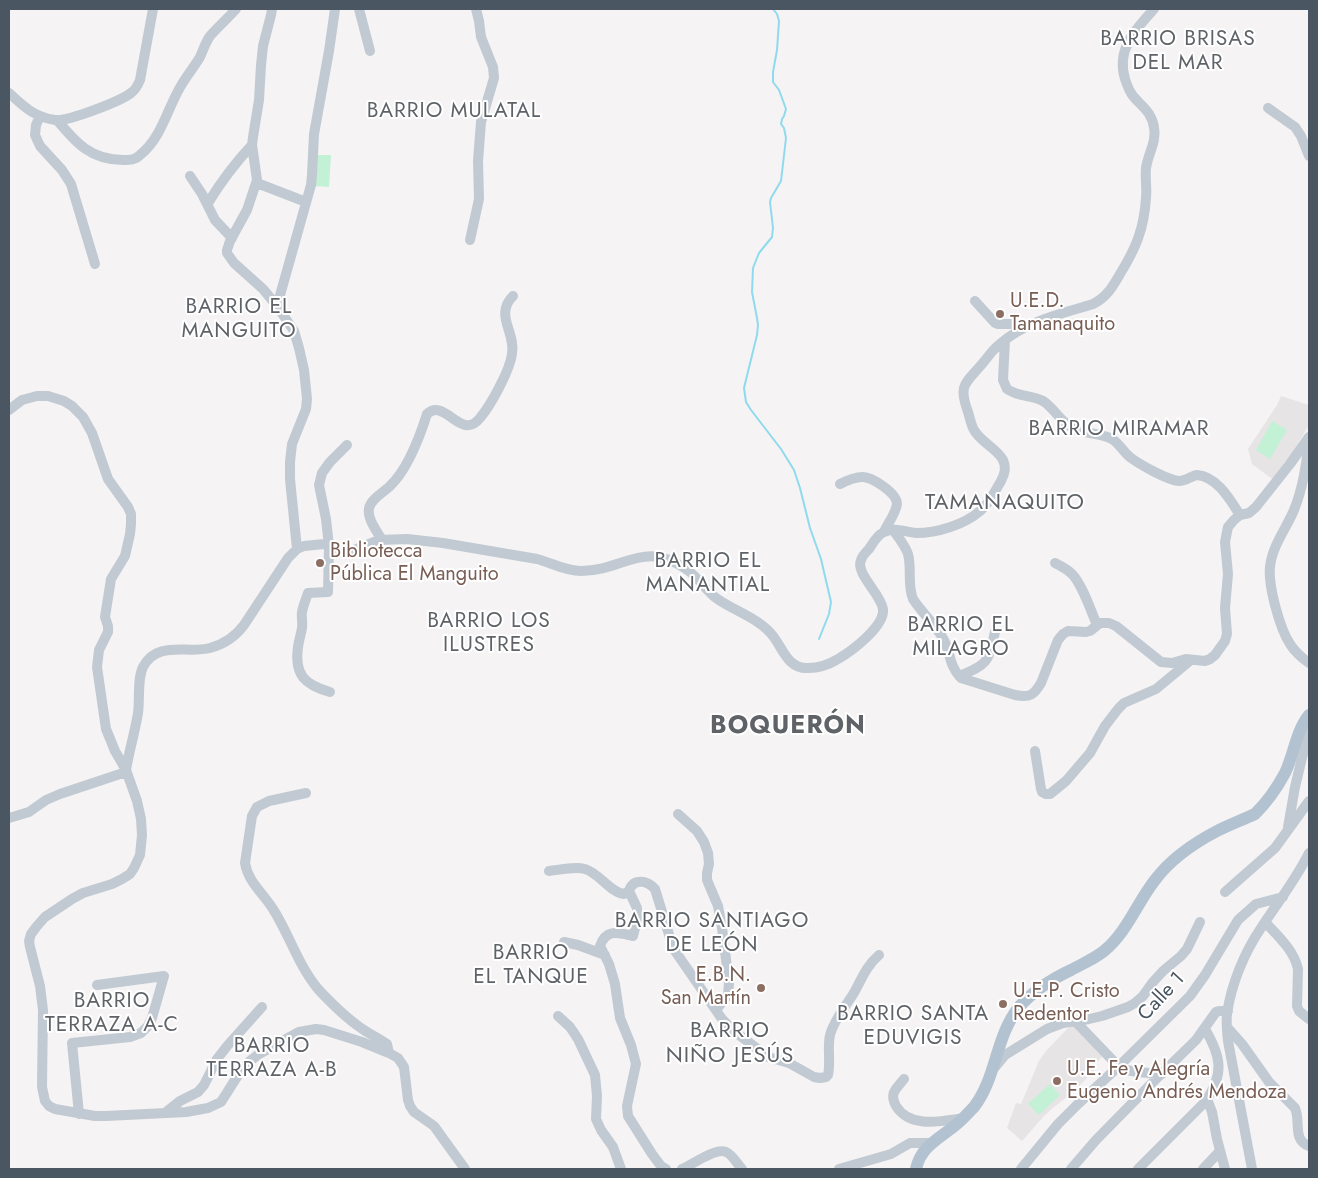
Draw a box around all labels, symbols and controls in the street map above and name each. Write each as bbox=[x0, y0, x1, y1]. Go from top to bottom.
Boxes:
district label: BARRIO BRISAS DEL MAR bbox=[1099, 27, 1257, 77]
district label: BARRIO MULATAL bbox=[365, 99, 543, 125]
place label: U.E.D. Tamanaquito bbox=[1010, 290, 1115, 337]
district label: BARRIO EL MANGUITO bbox=[180, 295, 298, 345]
marker: U.E.D. Tamanaquito bbox=[994, 308, 1006, 320]
district label: BARRIO MIRAMAR bbox=[1027, 417, 1211, 443]
district label: TAMANAQUITO bbox=[924, 491, 1086, 517]
place label: Bibliotecca Pública El Manguito bbox=[330, 540, 499, 587]
district label: BARRIO EL MANANTIAL bbox=[645, 549, 771, 599]
marker: Bibliotecca Pública El Manguito bbox=[314, 557, 326, 569]
district label: BARRIO LOS ILUSTRES bbox=[426, 609, 552, 659]
district label: BARRIO EL MILAGRO bbox=[906, 613, 1016, 663]
district label: BOQUERÓN bbox=[709, 712, 867, 742]
district label: BARRIO SANTIAGO DE LEÓN bbox=[613, 909, 811, 959]
district label: BARRIO EL TANQUE bbox=[472, 941, 590, 991]
place label: E.B.N. San Martín bbox=[661, 964, 751, 1011]
street label: Calle 1 bbox=[1134, 968, 1190, 1026]
place label: U.E.P. Cristo Redentor bbox=[1013, 980, 1120, 1027]
marker: E.B.N. San Martín bbox=[755, 982, 767, 994]
district label: BARRIO TERRAZA A-C bbox=[44, 989, 180, 1039]
marker: U.E.P. Cristo Redentor bbox=[997, 998, 1009, 1010]
district label: BARRIO SANTA EDUVIGIS bbox=[836, 1002, 990, 1052]
district label: BARRIO NIÑO JESÚS bbox=[664, 1019, 796, 1070]
district label: BARRIO TERRAZA A-B bbox=[205, 1034, 339, 1084]
place label: U.E. Fe y Alegría Eugenio Andrés Mendoza bbox=[1067, 1058, 1287, 1105]
marker: U.E. Fe y Alegría Eugenio Andrés Mendoza bbox=[1051, 1075, 1063, 1087]

